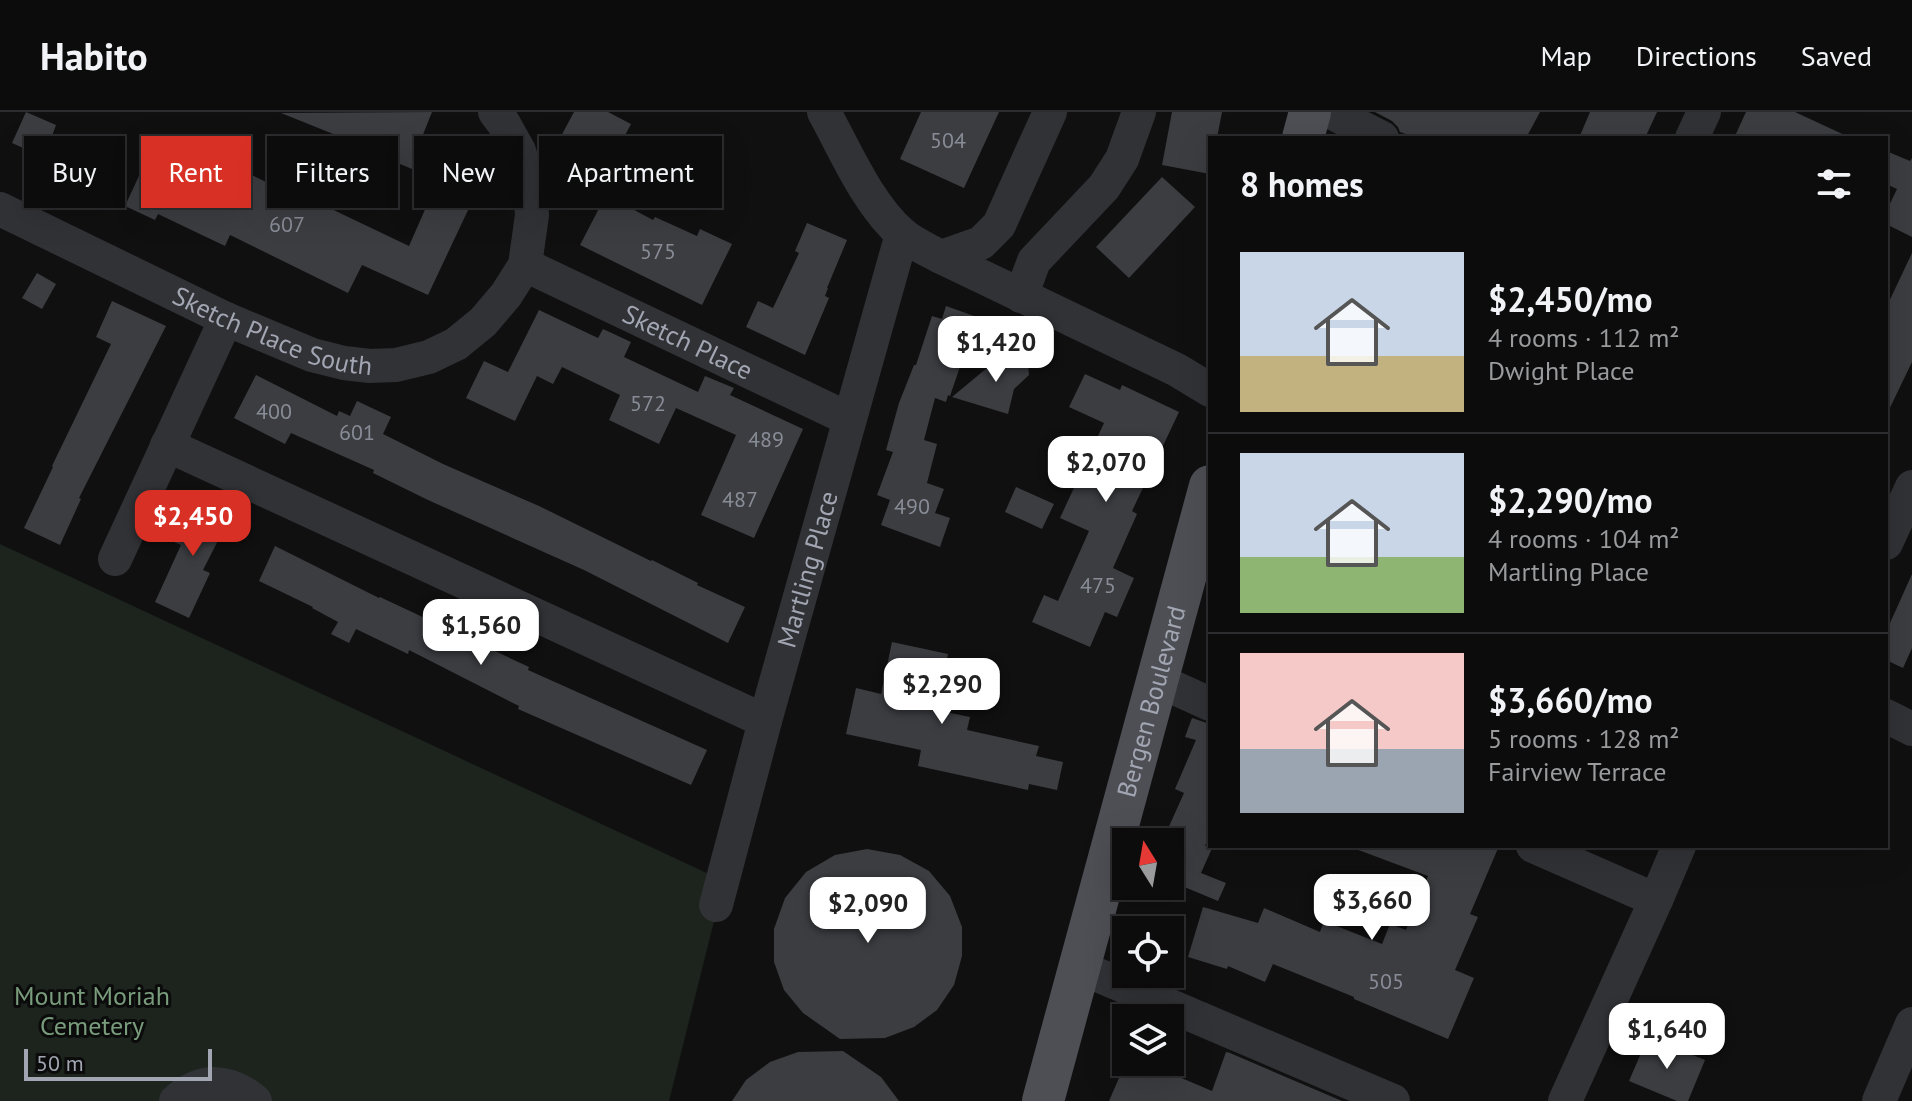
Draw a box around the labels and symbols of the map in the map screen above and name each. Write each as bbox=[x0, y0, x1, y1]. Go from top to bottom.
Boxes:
house number: 504 bbox=[930, 126, 966, 154]
house number: 607 bbox=[269, 210, 305, 238]
house number: 575 bbox=[640, 237, 676, 265]
street label: Sketch Place South bbox=[168, 279, 374, 382]
street label: Sketch Place bbox=[617, 297, 758, 387]
pin: $1,420 bbox=[931, 316, 1061, 384]
house number: 572 bbox=[630, 389, 666, 417]
house number: 400 bbox=[256, 397, 292, 425]
house number: 601 bbox=[339, 418, 375, 446]
house number: 489 bbox=[748, 425, 784, 453]
pin: $2,070 bbox=[1041, 436, 1171, 504]
house number: 487 bbox=[722, 485, 758, 513]
street label: Martling Place bbox=[770, 487, 845, 651]
pin: $2,450 bbox=[128, 490, 258, 558]
house number: 490 bbox=[894, 492, 930, 520]
house number: 475 bbox=[1080, 571, 1116, 599]
pin: $1,560 bbox=[416, 599, 546, 667]
street label: Bergen Boulevard bbox=[1109, 602, 1193, 801]
pin: $2,290 bbox=[877, 658, 1007, 726]
north arrow bbox=[1112, 828, 1184, 900]
pin: $3,660 bbox=[1307, 874, 1437, 942]
pin: $2,090 bbox=[803, 877, 933, 945]
house number: 505 bbox=[1368, 967, 1404, 995]
park label: Mount Moriah Cemetery bbox=[14, 979, 170, 1042]
pin: $1,640 bbox=[1602, 1003, 1732, 1071]
scale bar bbox=[24, 1045, 212, 1081]

